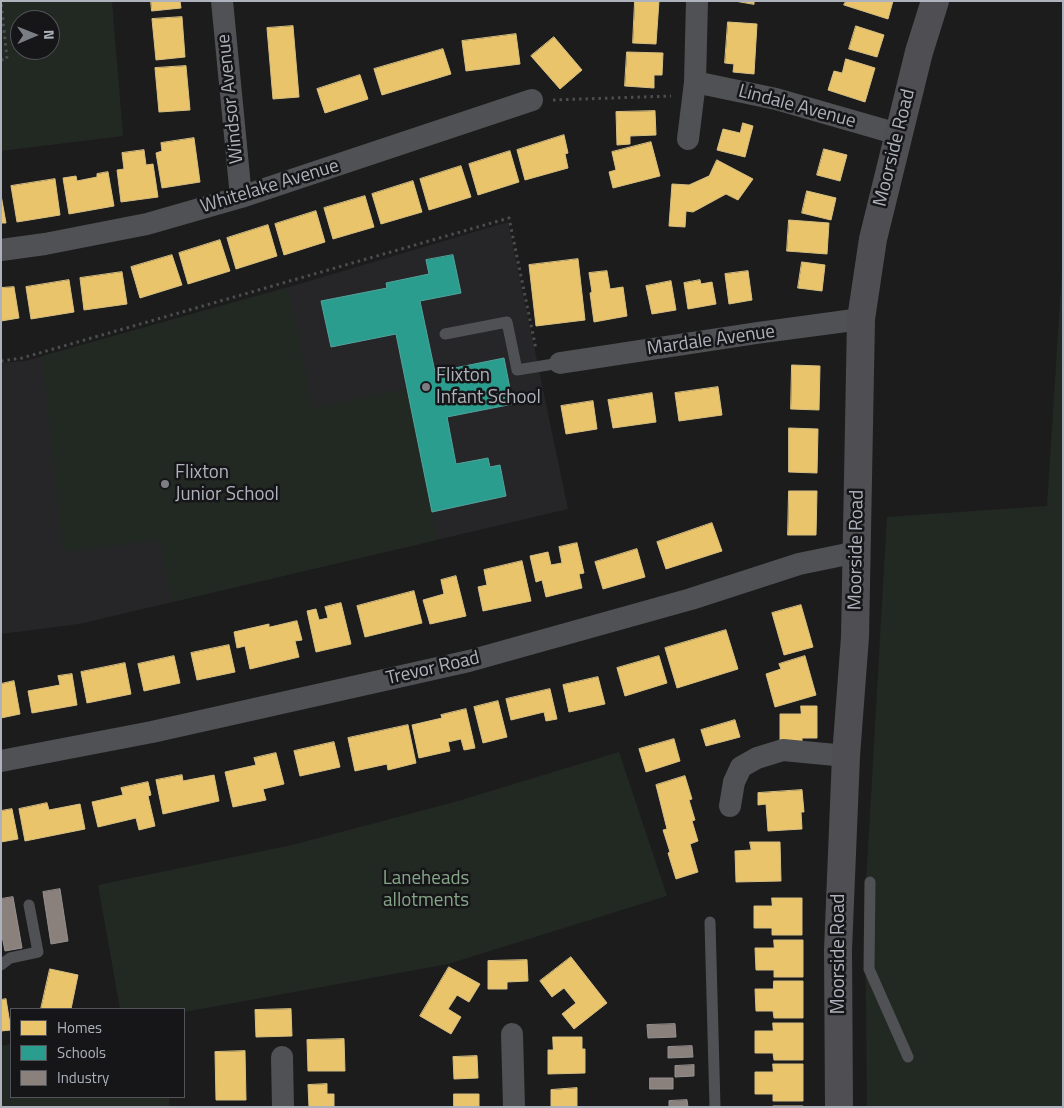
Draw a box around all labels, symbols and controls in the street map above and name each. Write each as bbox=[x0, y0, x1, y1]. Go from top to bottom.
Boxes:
north arrow bbox=[10, 10, 60, 60]
text: N bbox=[39, 30, 60, 40]
street label: Windsor Avenue bbox=[213, 33, 249, 165]
street label: Lindale Avenue bbox=[736, 80, 858, 134]
street label: Moorside Road bbox=[869, 87, 921, 209]
street label: Whitelake Avenue bbox=[198, 155, 342, 219]
street label: Mardale Avenue bbox=[646, 321, 776, 361]
place label: Flixton Infant School bbox=[436, 365, 541, 409]
marker: Flixton Infant School bbox=[420, 381, 432, 393]
place label: Flixton Junior School bbox=[175, 462, 279, 506]
marker: Flixton Junior School bbox=[159, 478, 171, 490]
street label: Moorside Road bbox=[845, 490, 869, 610]
street label: Trevor Road bbox=[384, 647, 482, 691]
park label: Laneheads allotments bbox=[383, 868, 469, 912]
street label: Moorside Road bbox=[828, 894, 850, 1014]
legend bbox=[10, 1008, 185, 1098]
text: Homes bbox=[57, 1016, 102, 1039]
text: Schools bbox=[57, 1041, 106, 1064]
text: Industry bbox=[57, 1066, 109, 1089]

